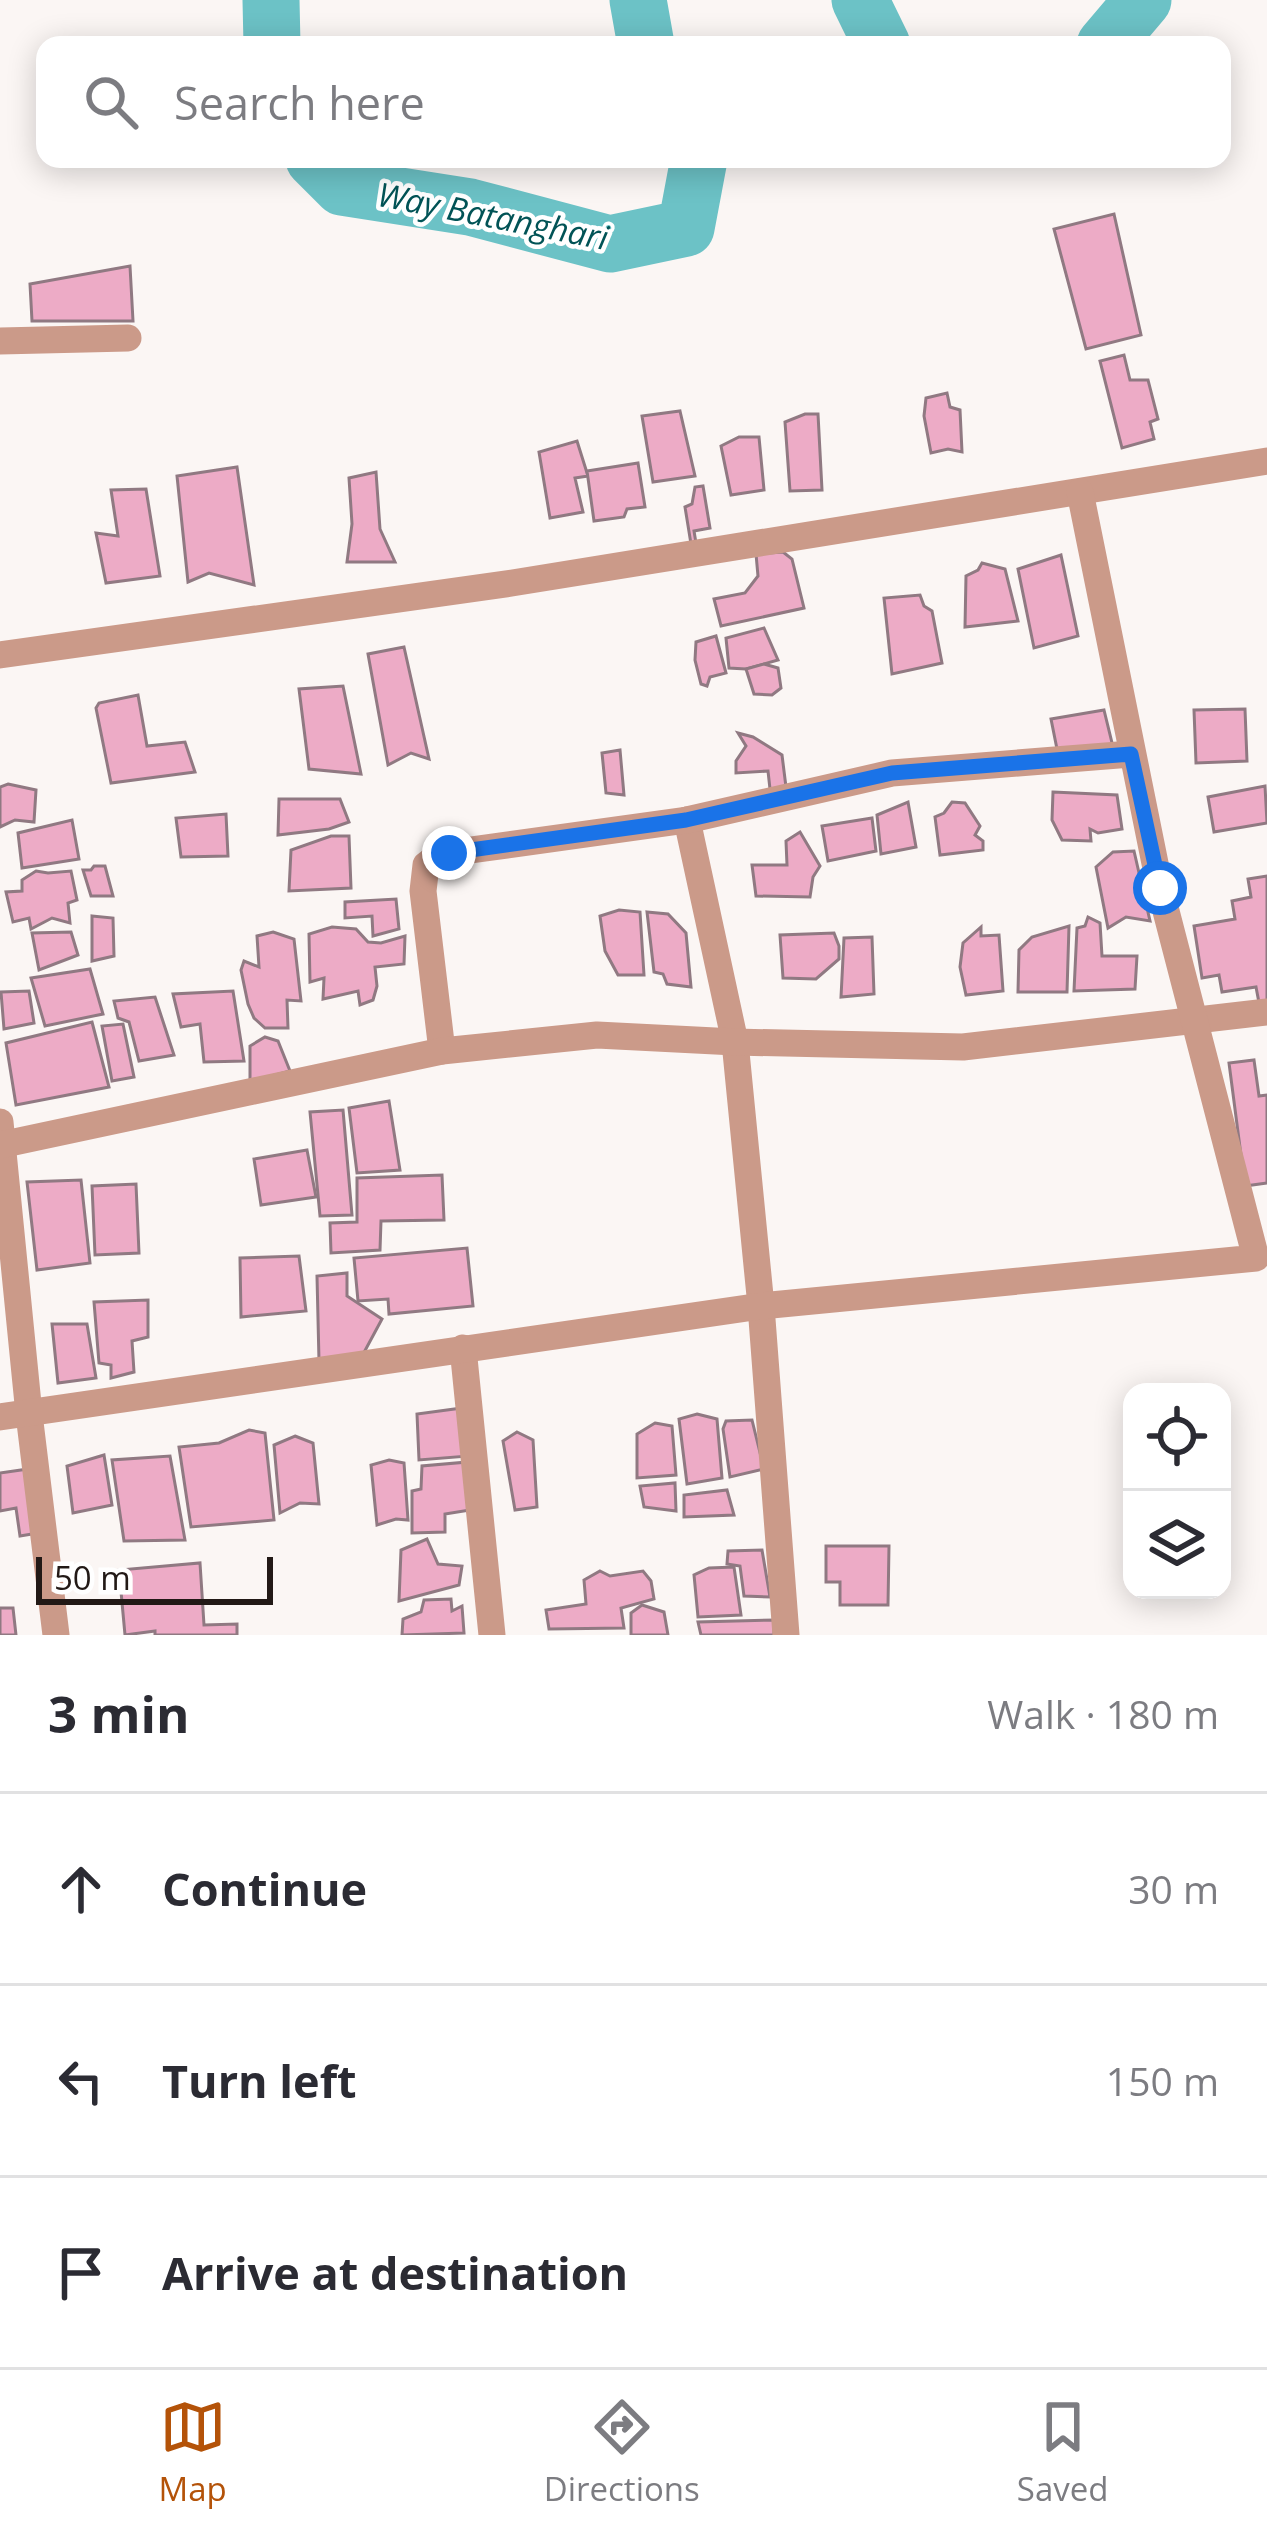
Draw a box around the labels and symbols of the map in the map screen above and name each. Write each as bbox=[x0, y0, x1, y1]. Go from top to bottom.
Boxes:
water label: Way Batanghari bbox=[374, 171, 613, 260]
route end bbox=[422, 826, 476, 880]
route start bbox=[1133, 861, 1187, 915]
scale bar bbox=[36, 1551, 273, 1604]

